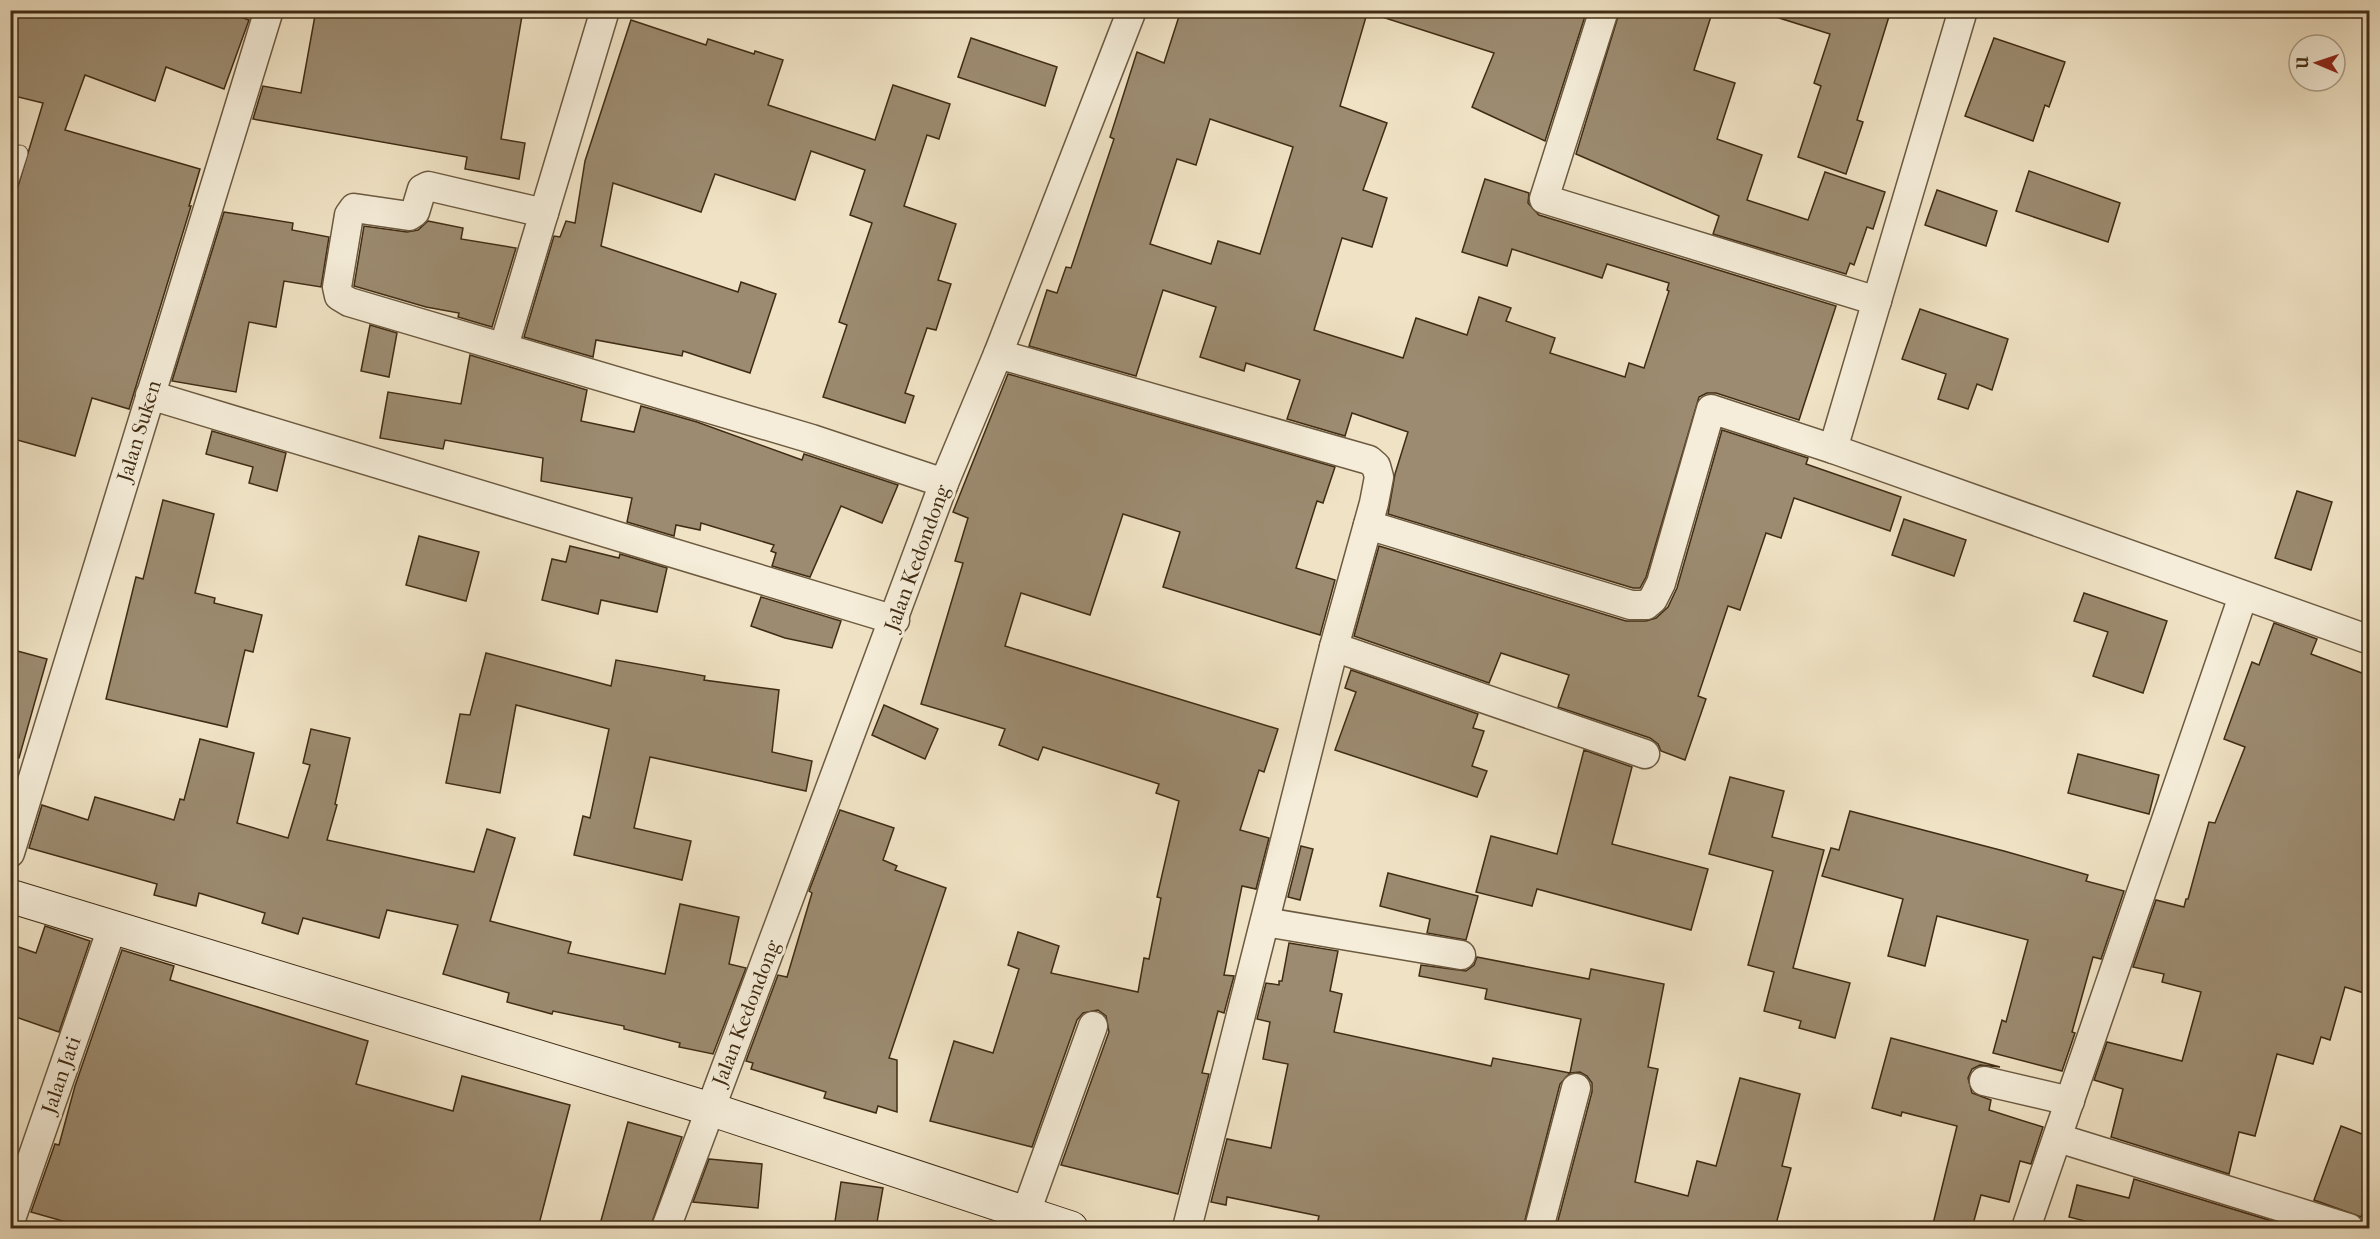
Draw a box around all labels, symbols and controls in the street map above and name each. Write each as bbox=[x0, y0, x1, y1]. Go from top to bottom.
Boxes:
north arrow bbox=[2287, 33, 2347, 93]
text: U bbox=[2293, 55, 2312, 70]
street label: Jalan Suken bbox=[112, 377, 166, 487]
street label: Jalan Kedondong bbox=[879, 481, 955, 636]
street label: Jalan Kedondong bbox=[706, 936, 785, 1091]
street label: Jalan Jati bbox=[36, 1033, 85, 1119]

